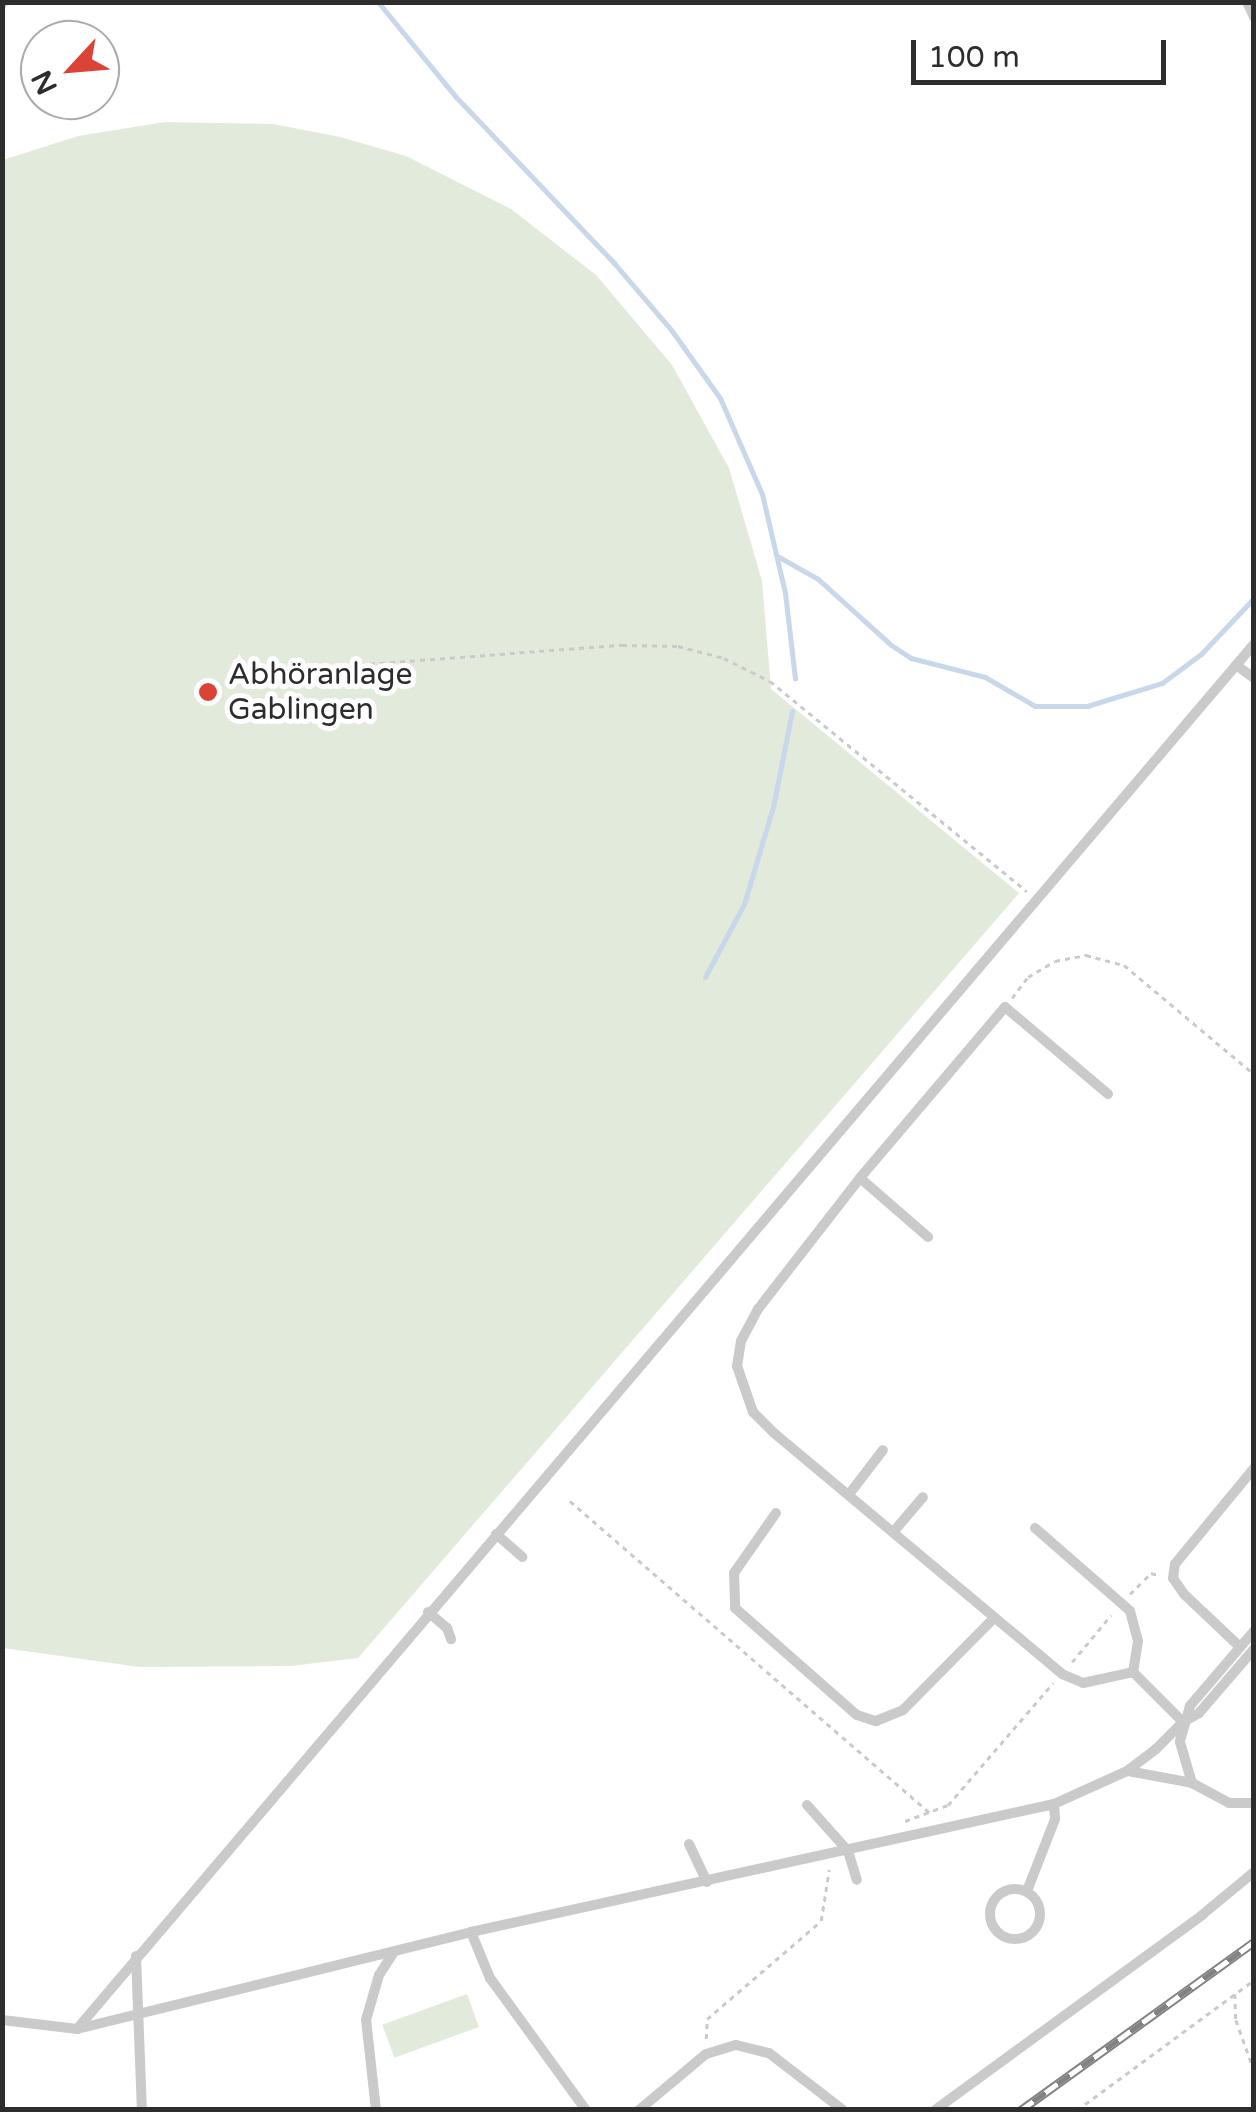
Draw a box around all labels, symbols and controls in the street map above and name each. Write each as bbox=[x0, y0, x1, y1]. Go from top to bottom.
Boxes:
north arrow bbox=[20, 20, 120, 120]
scale bar bbox=[916, 20, 1171, 82]
text: 100 m bbox=[928, 39, 1020, 76]
text: N bbox=[25, 65, 65, 100]
place label: Abhöranlage Gablingen bbox=[228, 657, 412, 728]
marker: Abhöranlage Gablingen bbox=[197, 681, 219, 703]

